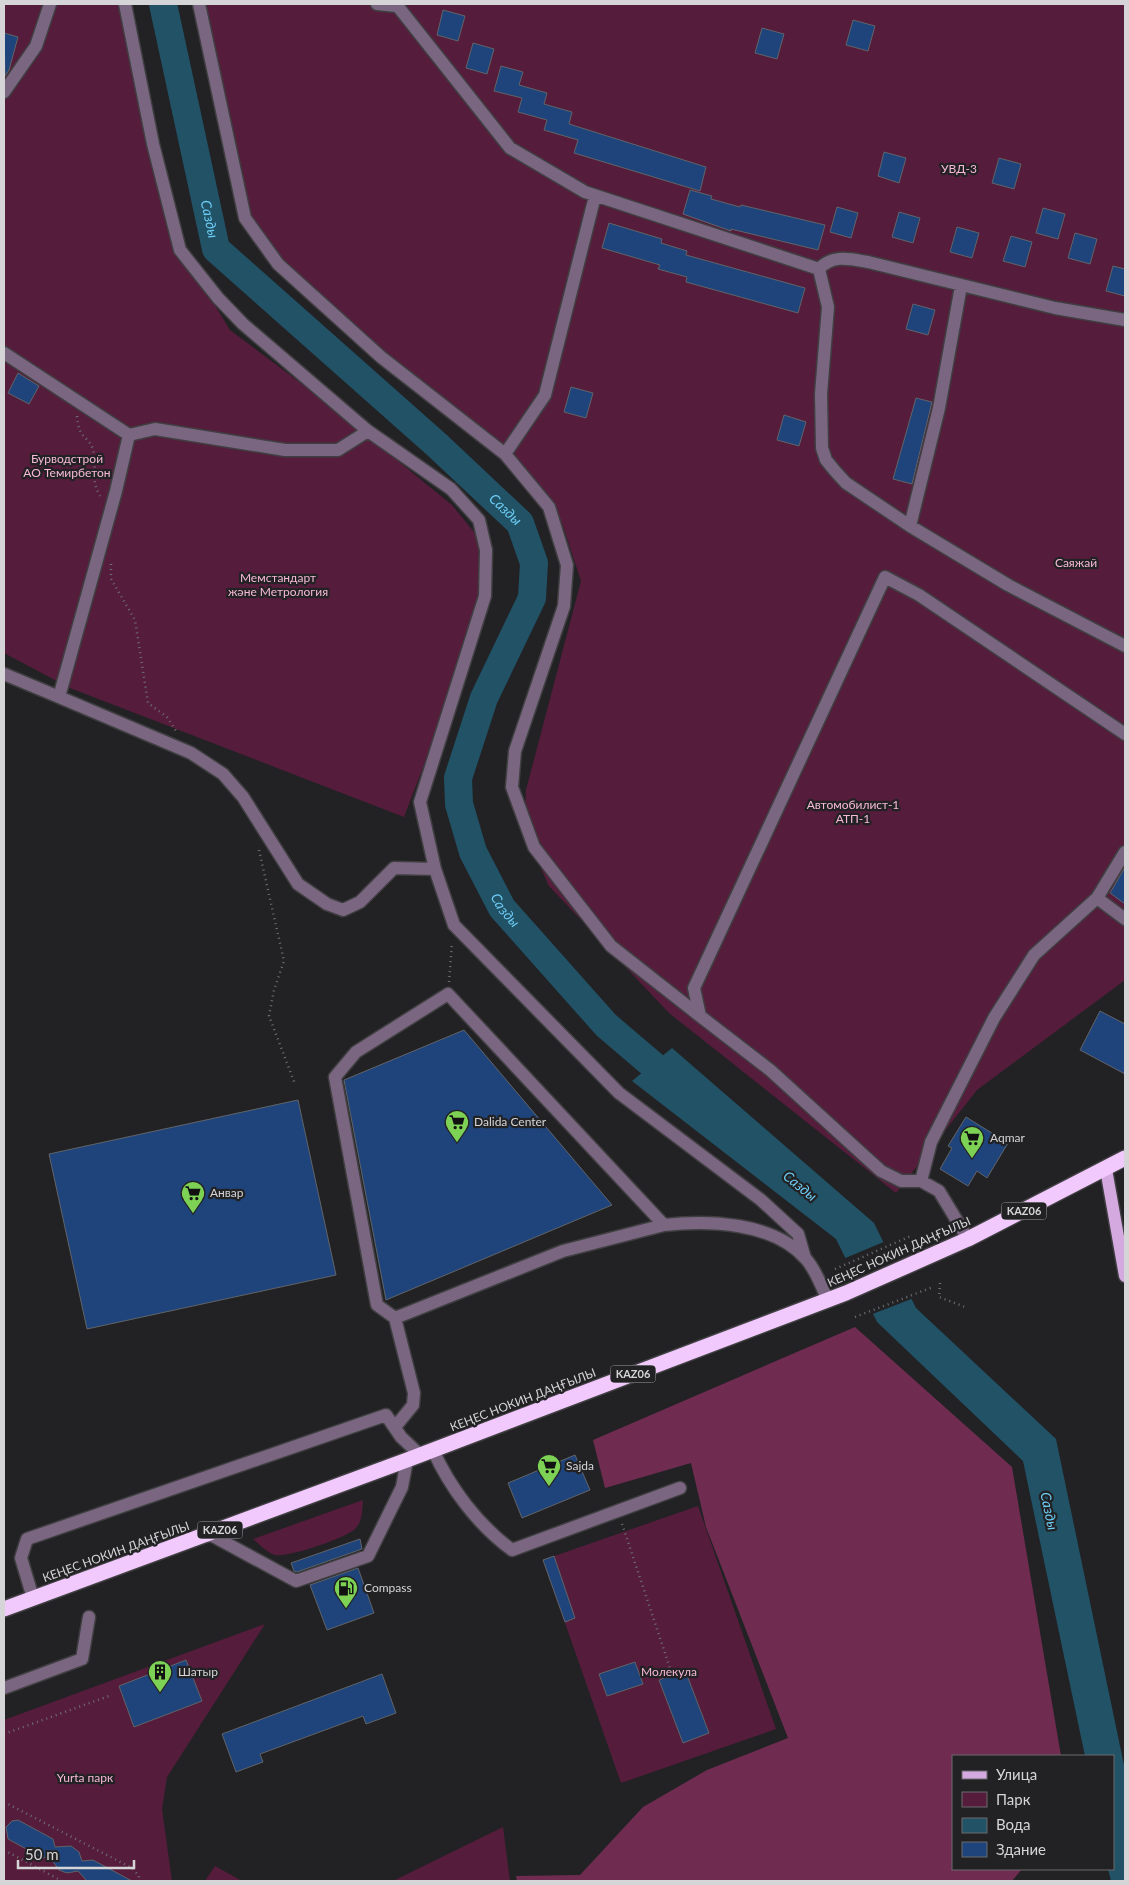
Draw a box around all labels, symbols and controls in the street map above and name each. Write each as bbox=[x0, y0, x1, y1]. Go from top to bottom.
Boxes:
park label: УВД-3 bbox=[941, 161, 977, 176]
water label: Сазды bbox=[198, 198, 222, 239]
park label: Бурводстрой АО Темирбетон bbox=[23, 451, 111, 480]
water label: Сазды bbox=[486, 490, 526, 528]
park label: Саяжай bbox=[1055, 555, 1097, 570]
park label: Мемстандарт және Метрология bbox=[228, 570, 328, 599]
park label: Автомобилист-1 АТП-1 bbox=[807, 797, 899, 826]
water label: Сазды bbox=[488, 890, 524, 930]
supermarket icon: Dalida Center bbox=[444, 1109, 470, 1143]
place label: Dalida Center bbox=[474, 1114, 547, 1129]
supermarket icon: Aqmar bbox=[959, 1125, 985, 1159]
place label: Aqmar bbox=[990, 1130, 1026, 1145]
water label: Сазды bbox=[780, 1167, 821, 1204]
supermarket icon: Анвар bbox=[180, 1180, 206, 1214]
place label: Анвар bbox=[210, 1185, 244, 1200]
road number: KАZ06 bbox=[1002, 1202, 1046, 1220]
street label: КЕҢЕС НОКИН ДАҢҒЫЛЫ bbox=[825, 1213, 973, 1290]
street label: КЕҢЕС НОКИН ДАҢҒЫЛЫ bbox=[448, 1365, 598, 1434]
road number: KАZ06 bbox=[610, 1366, 656, 1382]
supermarket icon: Sajda bbox=[536, 1453, 562, 1487]
place label: Sajda bbox=[566, 1458, 594, 1473]
water label: Сазды bbox=[1037, 1490, 1062, 1531]
street label: КЕҢЕС НОКИН ДАҢҒЫЛЫ bbox=[40, 1518, 191, 1585]
road number: KАZ06 bbox=[198, 1522, 242, 1538]
fuel station icon: Compass bbox=[333, 1575, 359, 1609]
place label: Compass bbox=[364, 1580, 412, 1595]
building icon: Шатыр bbox=[147, 1659, 173, 1693]
place label: Шатыр bbox=[178, 1664, 218, 1679]
park label: Молекула bbox=[641, 1664, 697, 1679]
legend bbox=[952, 1755, 1114, 1870]
text: Улица bbox=[996, 1765, 1037, 1783]
park label: Yurta парк bbox=[57, 1770, 114, 1785]
text: Парк bbox=[996, 1790, 1031, 1808]
text: Вода bbox=[996, 1815, 1031, 1833]
scale bar bbox=[18, 1838, 134, 1870]
text: Здание bbox=[996, 1840, 1046, 1858]
text: 50 m bbox=[25, 1845, 59, 1863]

